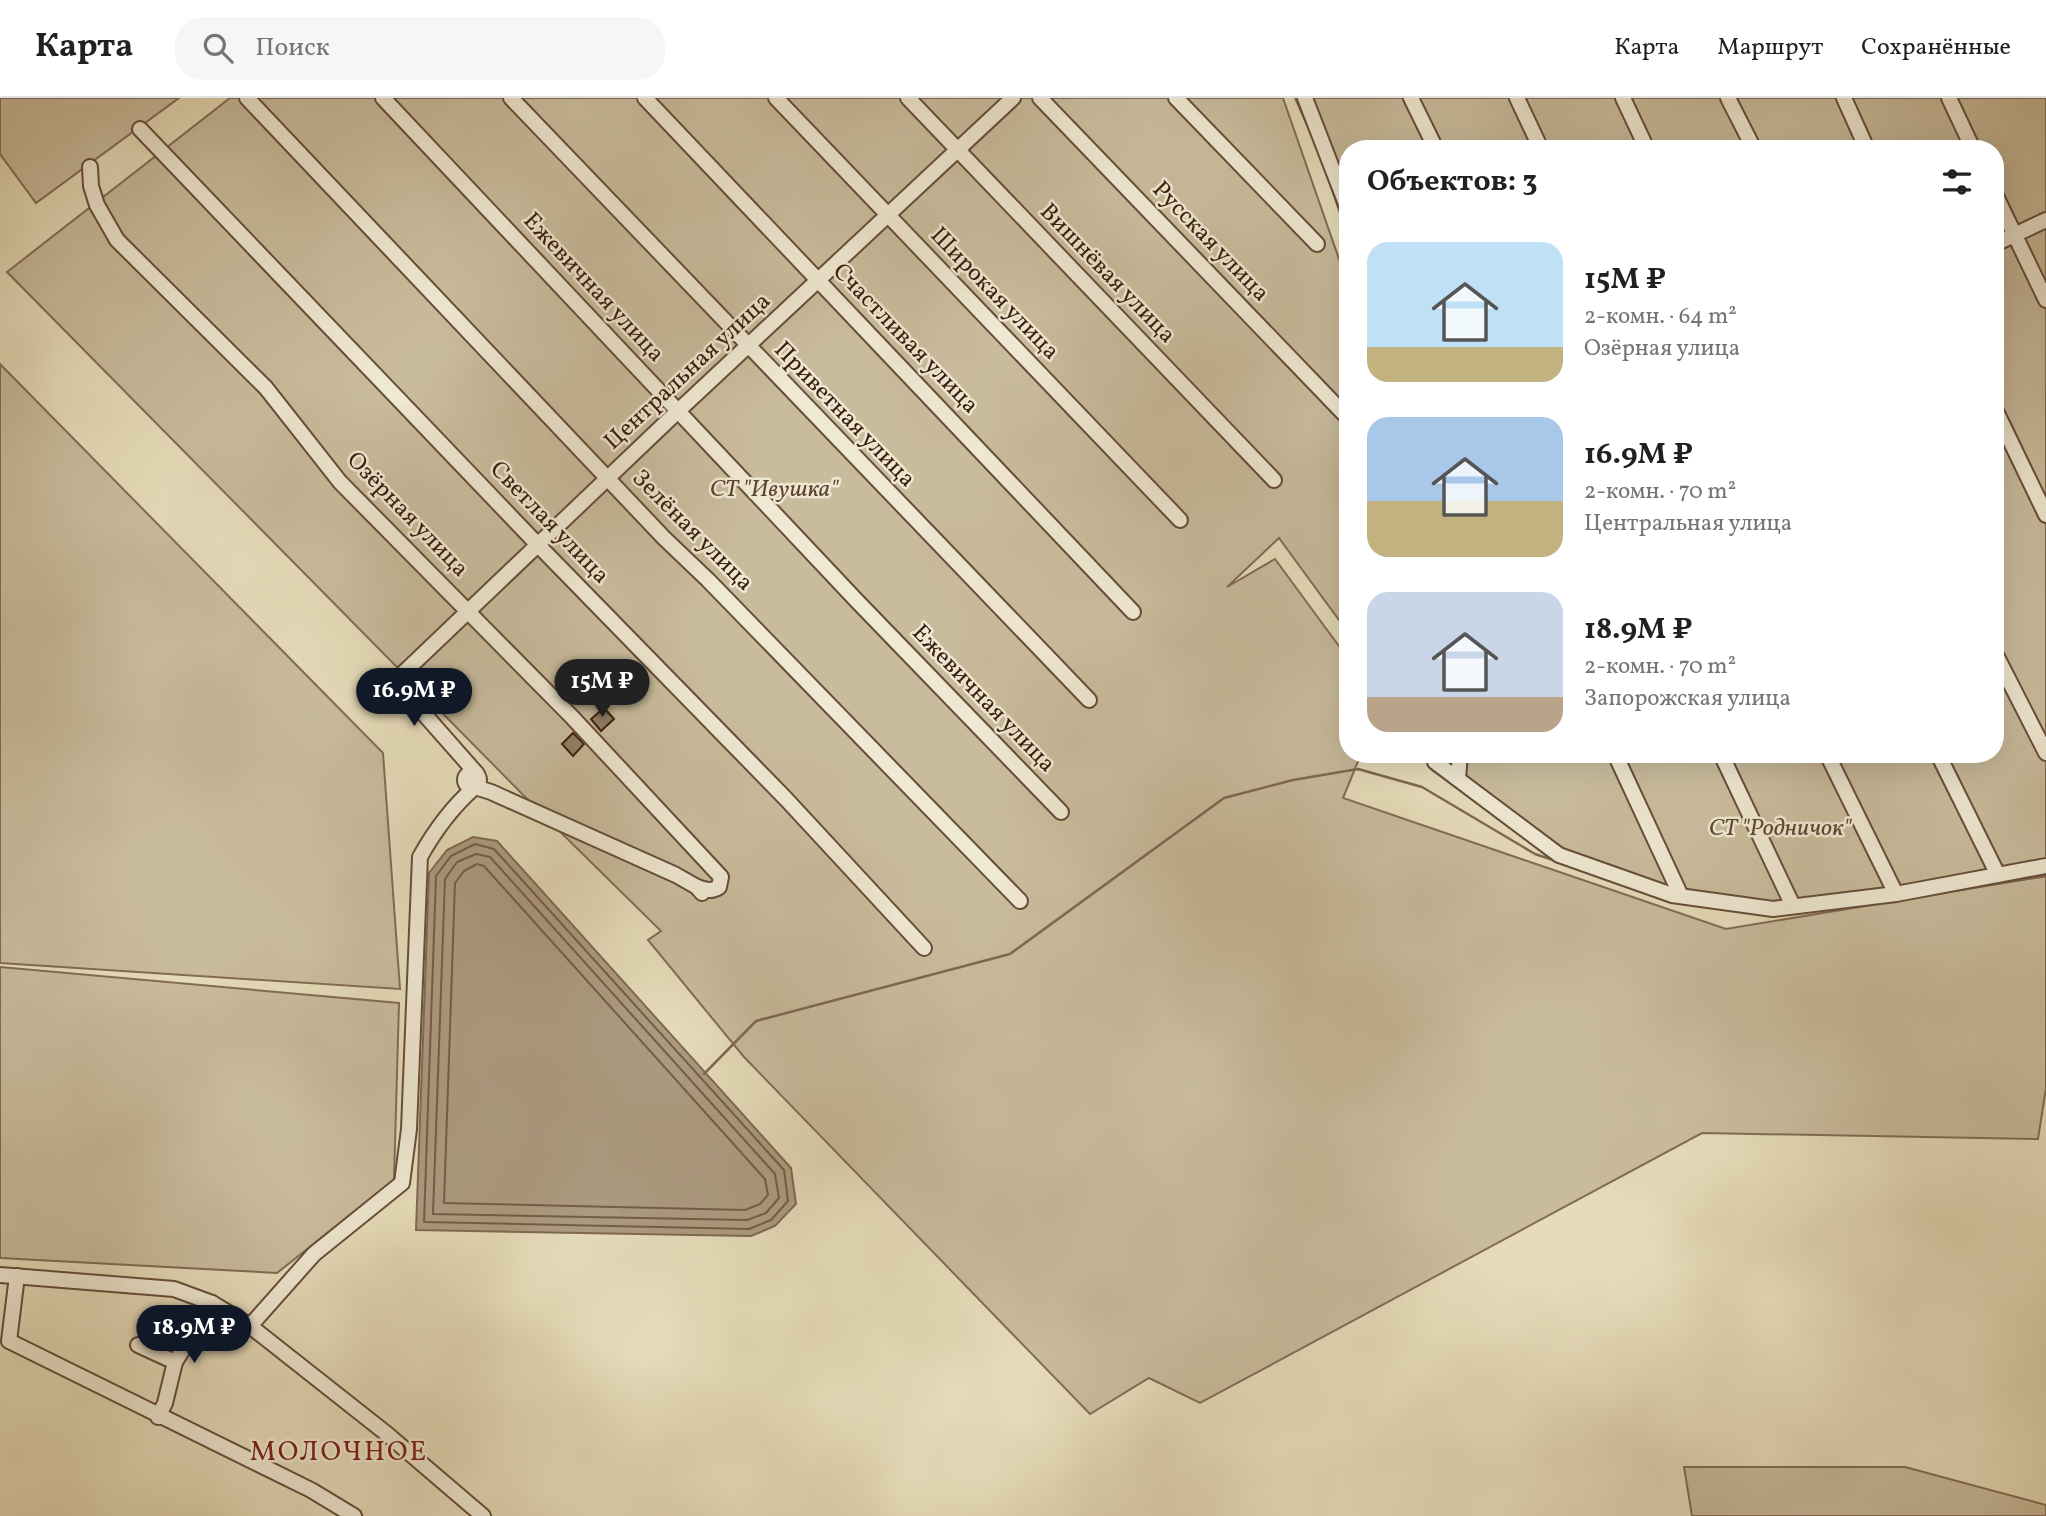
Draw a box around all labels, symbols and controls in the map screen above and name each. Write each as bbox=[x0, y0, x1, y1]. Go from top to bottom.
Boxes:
search box bbox=[175, 17, 665, 80]
text: Карта bbox=[35, 25, 133, 71]
icon: search bbox=[199, 29, 237, 67]
text: Поиск bbox=[255, 30, 330, 66]
text: Карта bbox=[1614, 31, 1679, 65]
text: Маршрут bbox=[1717, 31, 1823, 65]
text: Сохранённые bbox=[1861, 31, 2011, 65]
text: Объектов: 3 bbox=[1367, 161, 1537, 203]
icon: filters bbox=[1938, 163, 1976, 201]
street label: Русская улица bbox=[1143, 174, 1277, 310]
street label: Вишнёвая улица bbox=[1031, 196, 1183, 352]
street label: Ежевичная улица bbox=[514, 205, 672, 371]
street label: Широкая улица bbox=[921, 220, 1067, 368]
street label: Счастливая улица bbox=[824, 256, 986, 422]
text: 15M ₽ bbox=[1584, 259, 1666, 301]
icon: home bbox=[1423, 270, 1507, 354]
street label: Центральная улица bbox=[597, 285, 779, 459]
text: 2-комн. · 64 m² bbox=[1584, 301, 1737, 333]
text: Озёрная улица bbox=[1584, 333, 1740, 365]
street label: Приветная улица bbox=[765, 334, 923, 496]
text: 16.9M ₽ bbox=[1584, 434, 1693, 476]
street label: Озёрная улица bbox=[338, 445, 476, 585]
icon: home bbox=[1423, 445, 1507, 529]
street label: Светлая улица bbox=[481, 454, 617, 592]
street label: Зелёная улица bbox=[624, 463, 760, 599]
park label: СТ "Ивушка" bbox=[710, 473, 839, 507]
text: 2-комн. · 70 m² bbox=[1584, 476, 1736, 508]
text: Центральная улица bbox=[1584, 508, 1792, 540]
text: 18.9M ₽ bbox=[1584, 609, 1693, 651]
street label: Ежевичная улица bbox=[903, 617, 1063, 781]
icon: home bbox=[1423, 620, 1507, 704]
text: 2-комн. · 70 m² bbox=[1584, 651, 1736, 683]
pin: 15M ₽ bbox=[553, 660, 651, 719]
text: 15M ₽ bbox=[571, 666, 633, 698]
pin: 16.9M ₽ bbox=[349, 668, 479, 728]
text: 16.9M ₽ bbox=[372, 675, 456, 707]
text: Запорожская улица bbox=[1584, 683, 1791, 715]
park label: СТ "Родничок" bbox=[1709, 812, 1852, 846]
pin: 18.9M ₽ bbox=[129, 1306, 259, 1365]
text: 18.9M ₽ bbox=[152, 1312, 236, 1344]
district label: МОЛОЧНОЕ bbox=[250, 1433, 428, 1472]

